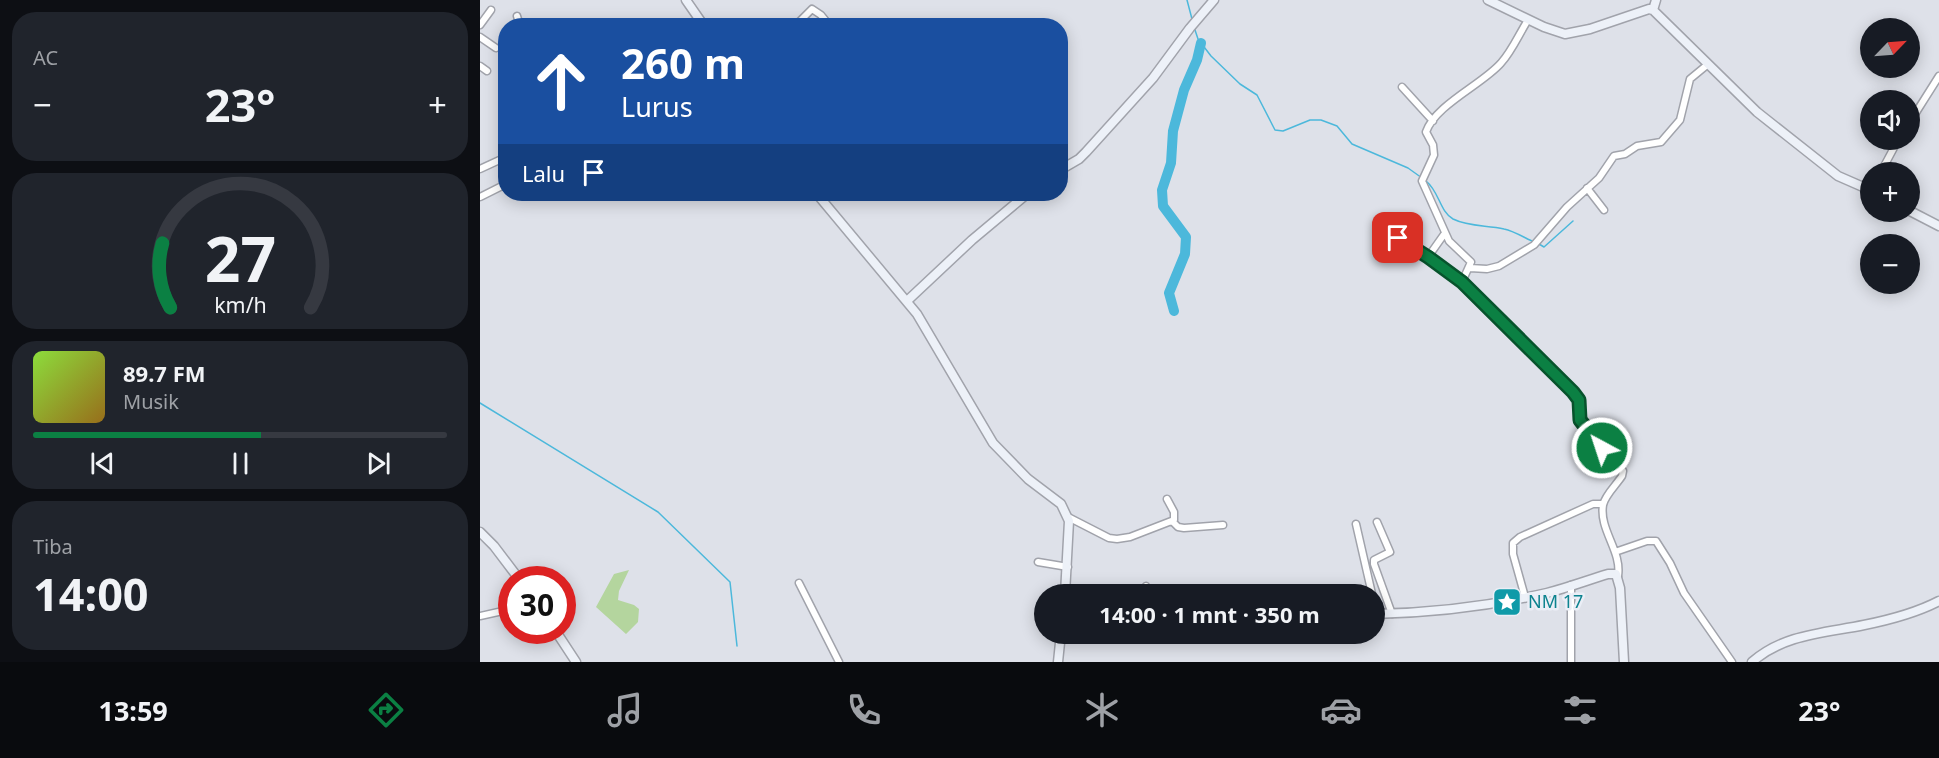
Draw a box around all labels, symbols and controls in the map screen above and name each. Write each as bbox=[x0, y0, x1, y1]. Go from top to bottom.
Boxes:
north arrow bbox=[1860, 18, 1920, 78]
map controls bbox=[1860, 18, 1920, 294]
text: 260 m bbox=[621, 34, 745, 91]
icon: ahead bbox=[522, 42, 600, 120]
text: AC bbox=[33, 44, 58, 71]
text: 23° bbox=[205, 74, 275, 135]
text: − bbox=[33, 82, 52, 127]
text: + bbox=[428, 82, 447, 127]
text: Lurus bbox=[621, 88, 693, 125]
button: sound bbox=[1860, 90, 1920, 150]
icon: arrive bbox=[577, 156, 610, 189]
text: Lalu bbox=[522, 158, 565, 188]
button: + bbox=[1860, 162, 1920, 222]
pin bbox=[1372, 212, 1423, 263]
text: 27 bbox=[204, 215, 276, 300]
icon: arrive bbox=[1381, 221, 1414, 254]
button: − bbox=[1860, 234, 1920, 294]
text: km/h bbox=[214, 290, 266, 319]
text: 89.7 FM bbox=[123, 358, 205, 388]
text: Musik bbox=[123, 388, 179, 415]
position arrow bbox=[1570, 416, 1634, 480]
icon: previous bbox=[86, 447, 119, 480]
icon: pause bbox=[224, 447, 257, 480]
icon: next bbox=[362, 447, 395, 480]
text: Tiba bbox=[33, 533, 73, 560]
text: 14:00 bbox=[33, 563, 149, 624]
speed limit sign: 30 bbox=[498, 566, 576, 644]
place icon: NM 17 bbox=[1491, 586, 1523, 618]
place label: NM 17 bbox=[1528, 589, 1583, 613]
text: 14:00 · 1 mnt · 350 m bbox=[1099, 599, 1320, 629]
icon: directions bbox=[365, 689, 407, 731]
icon: music bbox=[604, 689, 646, 731]
icon: phone bbox=[843, 689, 885, 731]
icon: climate bbox=[1081, 689, 1123, 731]
icon: car bbox=[1320, 689, 1362, 731]
icon: filters bbox=[1559, 689, 1601, 731]
text: 13:59 bbox=[98, 692, 168, 729]
text: 23° bbox=[1798, 692, 1841, 729]

